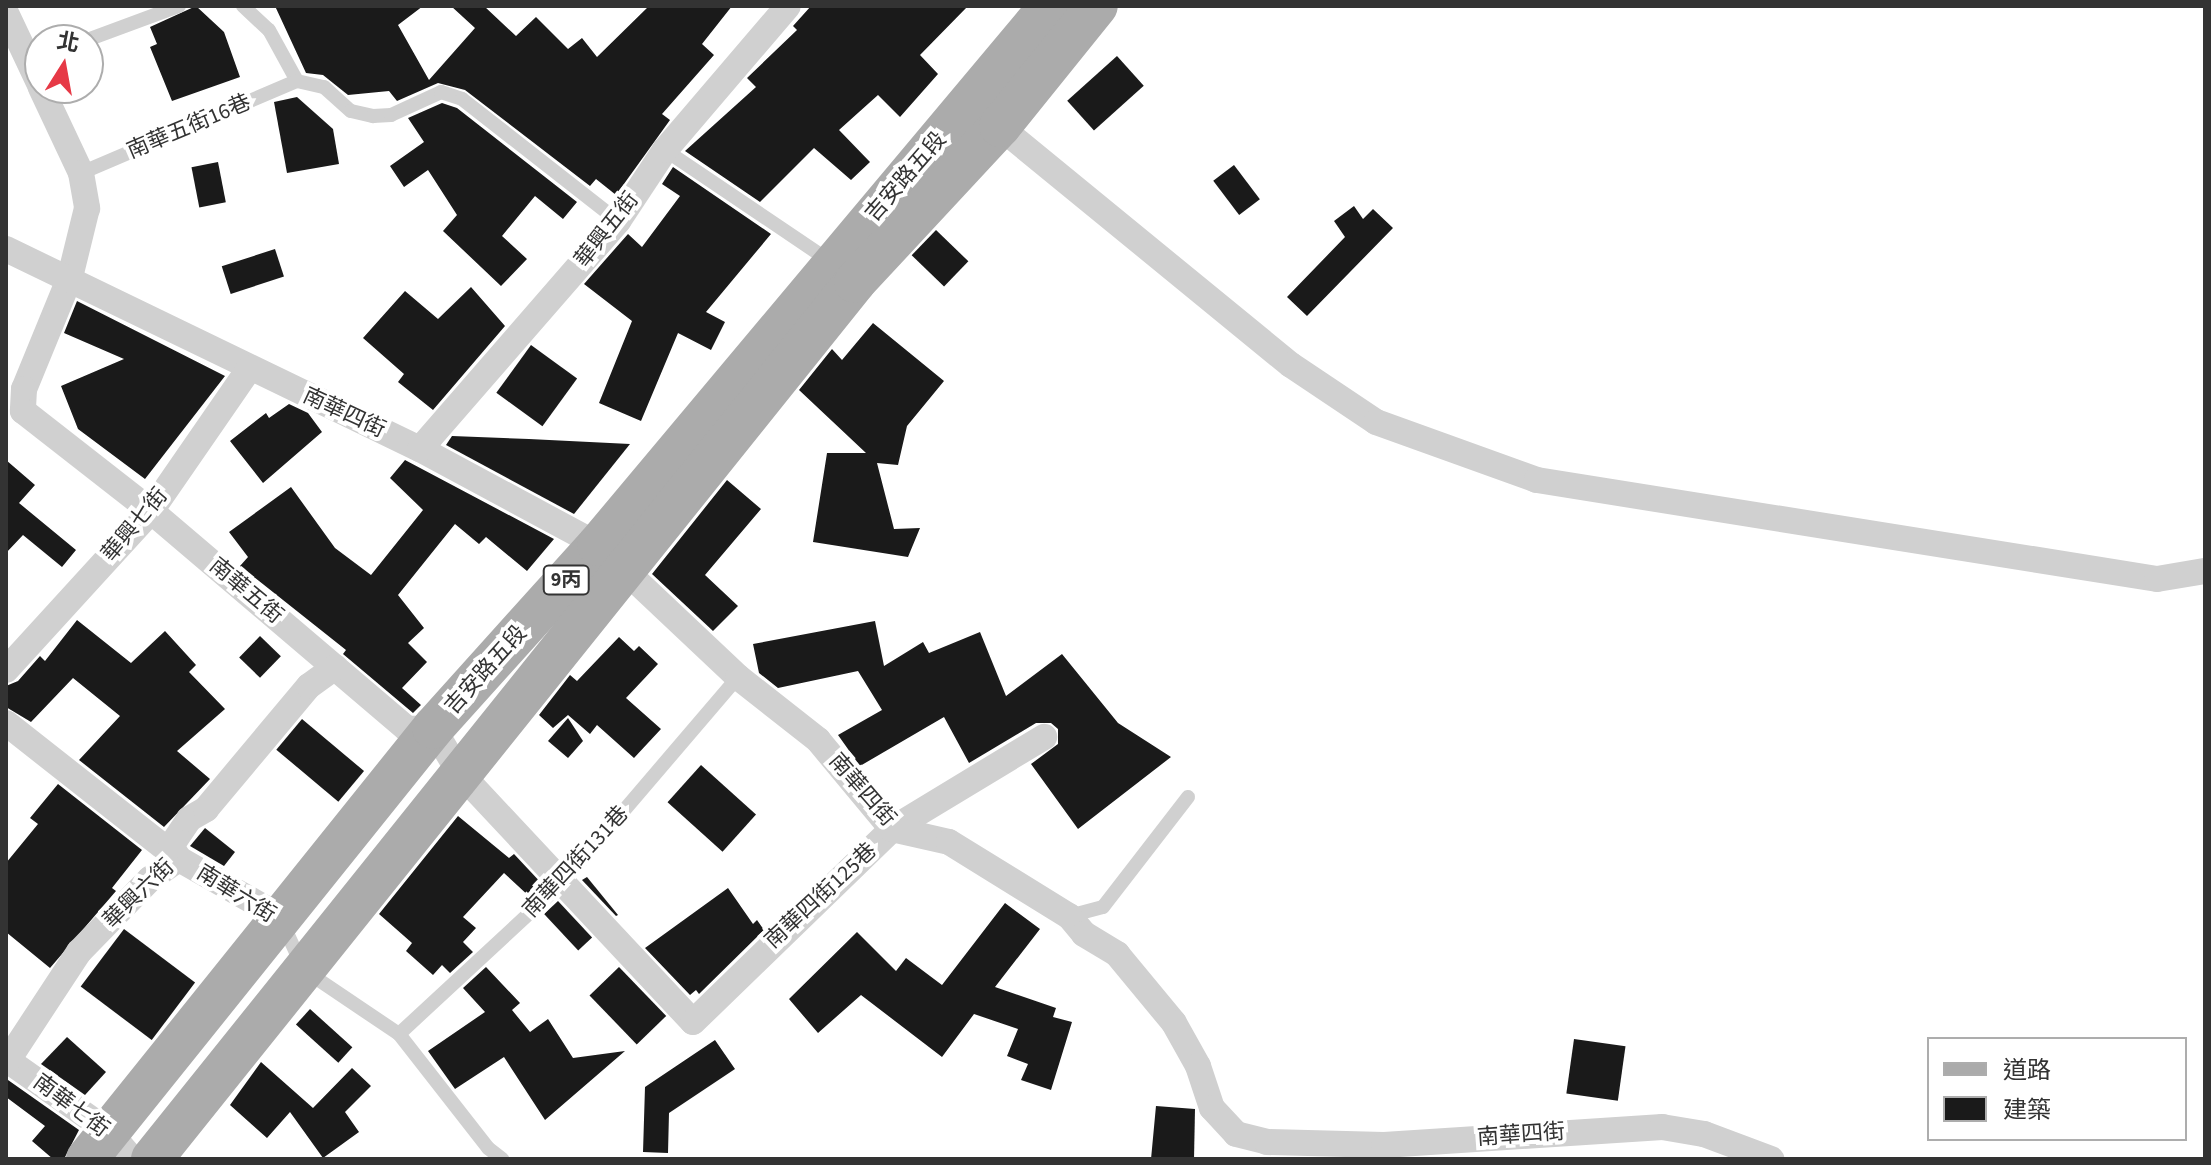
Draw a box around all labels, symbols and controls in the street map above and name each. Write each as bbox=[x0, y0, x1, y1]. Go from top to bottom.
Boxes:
north arrow bbox=[24, 24, 104, 104]
text: 北 bbox=[54, 25, 82, 60]
street label: 南華五街16巷 bbox=[123, 89, 255, 165]
street label: 吉安路五段 bbox=[860, 127, 952, 227]
street label: 華興五街 bbox=[570, 187, 644, 273]
street label: 南華四街 bbox=[299, 382, 389, 444]
street label: 華興七街 bbox=[97, 483, 173, 567]
street label: 南華五街 bbox=[204, 553, 288, 629]
road number: 9丙 bbox=[542, 564, 590, 596]
street label: 吉安路五段 bbox=[439, 620, 533, 720]
street label: 南華四街 bbox=[823, 748, 901, 832]
street label: 南華四街131巷 bbox=[518, 801, 634, 923]
street label: 南華四街125巷 bbox=[760, 838, 882, 954]
street label: 華興六街 bbox=[98, 854, 180, 934]
street label: 南華六街 bbox=[192, 859, 280, 929]
legend bbox=[1927, 1037, 2187, 1141]
text: 道路 bbox=[2003, 1053, 2051, 1088]
street label: 南華七街 bbox=[28, 1069, 114, 1143]
text: 建築 bbox=[2003, 1093, 2051, 1128]
street label: 南華四街 bbox=[1476, 1119, 1566, 1151]

